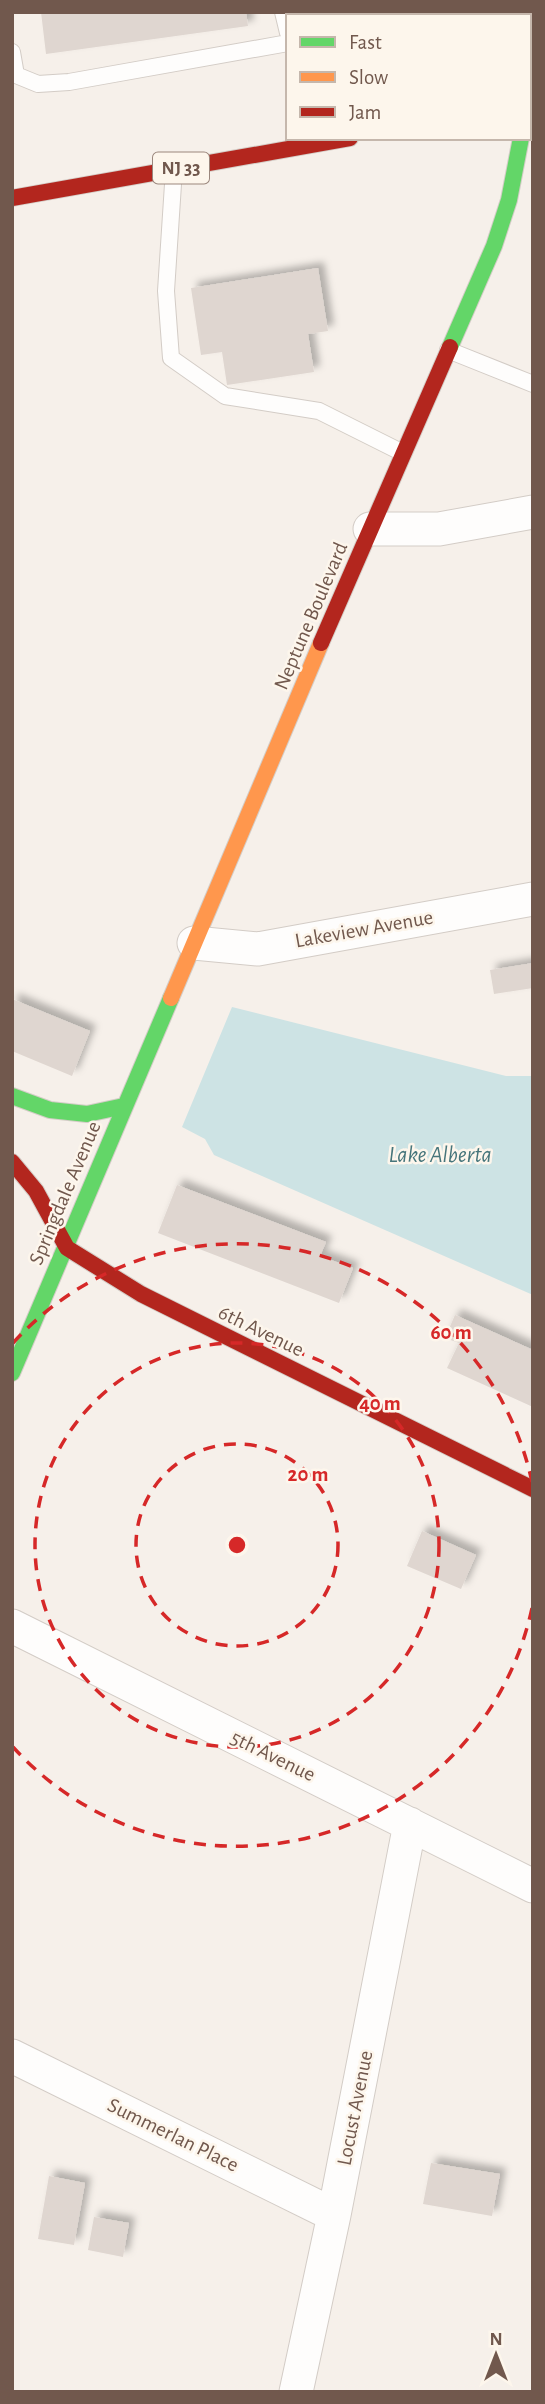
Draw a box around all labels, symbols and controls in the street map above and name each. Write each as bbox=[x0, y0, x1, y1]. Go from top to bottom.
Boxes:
legend bbox=[286, 14, 531, 140]
text: Fast bbox=[349, 32, 382, 53]
text: Slow bbox=[349, 67, 388, 88]
text: Jam bbox=[349, 102, 381, 123]
road number: NJ 33 bbox=[153, 152, 209, 184]
street label: Neptune Boulevard bbox=[270, 539, 352, 693]
street label: Lakeview Avenue bbox=[293, 907, 435, 951]
street label: Springdale Avenue bbox=[25, 1118, 105, 1268]
water label: Lake Alberta bbox=[388, 1144, 492, 1167]
street label: 6th Avenue bbox=[215, 1301, 307, 1361]
text: 60 m bbox=[430, 1322, 472, 1343]
text: 40 m bbox=[359, 1393, 401, 1414]
text: 20 m bbox=[288, 1464, 328, 1485]
centre of rings bbox=[225, 1533, 249, 1557]
street label: 5th Avenue bbox=[227, 1727, 319, 1785]
street label: Locust Avenue bbox=[334, 2049, 376, 2167]
street label: Summerlan Place bbox=[104, 2094, 242, 2176]
north arrow bbox=[461, 2320, 531, 2390]
text: N bbox=[489, 2330, 503, 2349]

